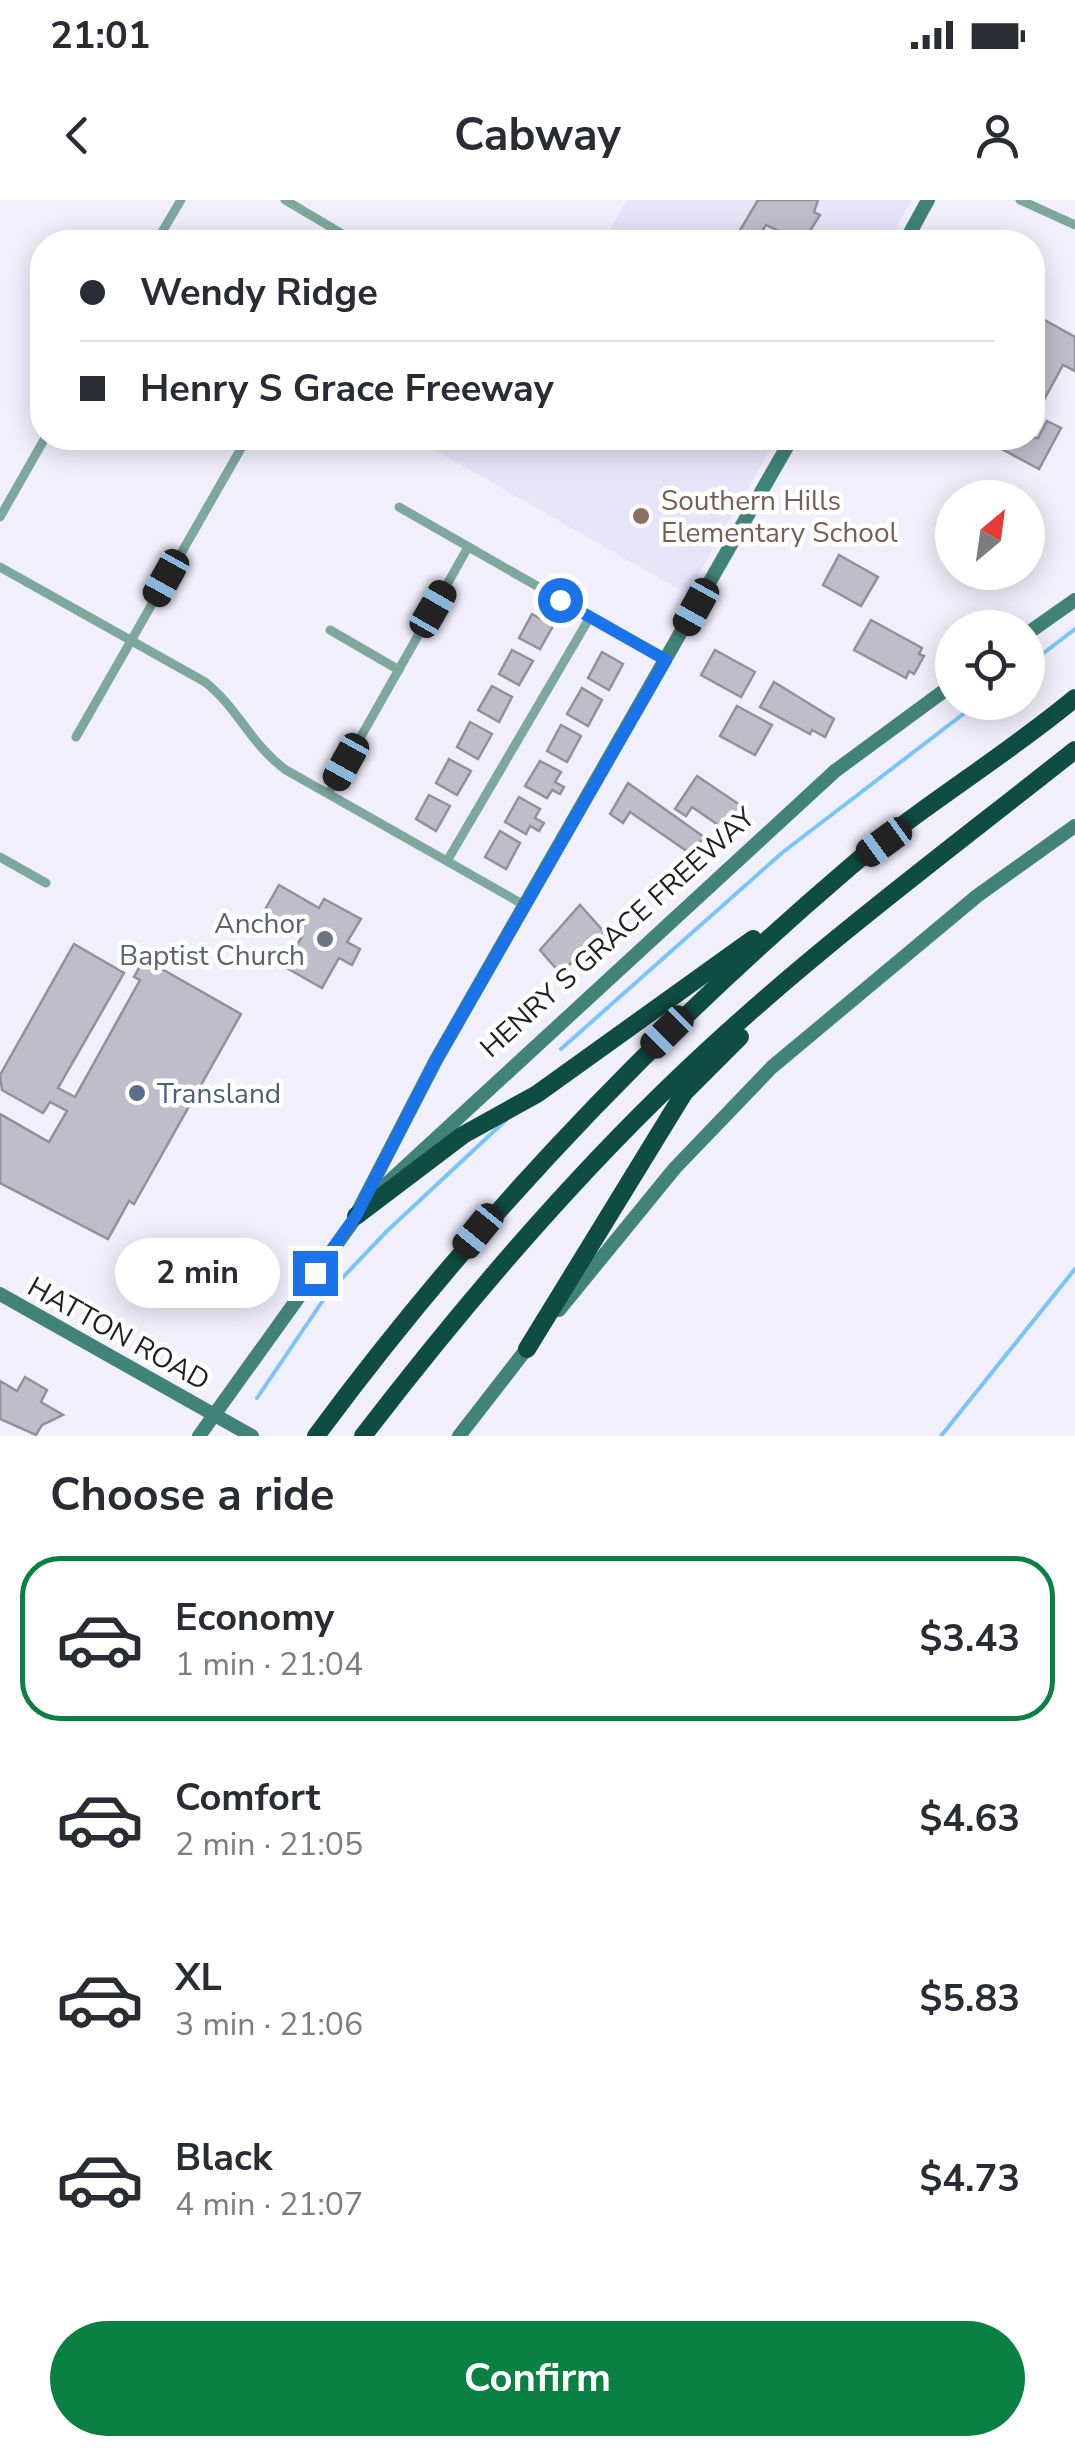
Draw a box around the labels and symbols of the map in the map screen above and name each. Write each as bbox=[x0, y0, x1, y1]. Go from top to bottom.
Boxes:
north arrow bbox=[935, 480, 1045, 590]
place label: Southern Hills Elementary School bbox=[661, 482, 898, 552]
marker: Southern Hills Elementary School bbox=[630, 505, 652, 527]
car bbox=[138, 544, 194, 612]
car bbox=[668, 573, 724, 641]
car bbox=[405, 576, 461, 642]
route start bbox=[538, 578, 583, 623]
car bbox=[318, 728, 374, 796]
street label: HENRY S GRACE FREEWAY bbox=[472, 798, 764, 1066]
car bbox=[851, 812, 917, 872]
place label: Anchor Baptist Church bbox=[119, 905, 305, 975]
marker: Anchor Baptist Church bbox=[314, 928, 336, 950]
car bbox=[635, 1000, 699, 1064]
place label: Transland bbox=[157, 1075, 281, 1113]
marker: Transland bbox=[126, 1082, 148, 1104]
car bbox=[447, 1198, 509, 1264]
callout: 2 min bbox=[115, 1238, 280, 1308]
route end bbox=[293, 1251, 338, 1296]
street label: HATTON ROAD bbox=[21, 1268, 216, 1400]

